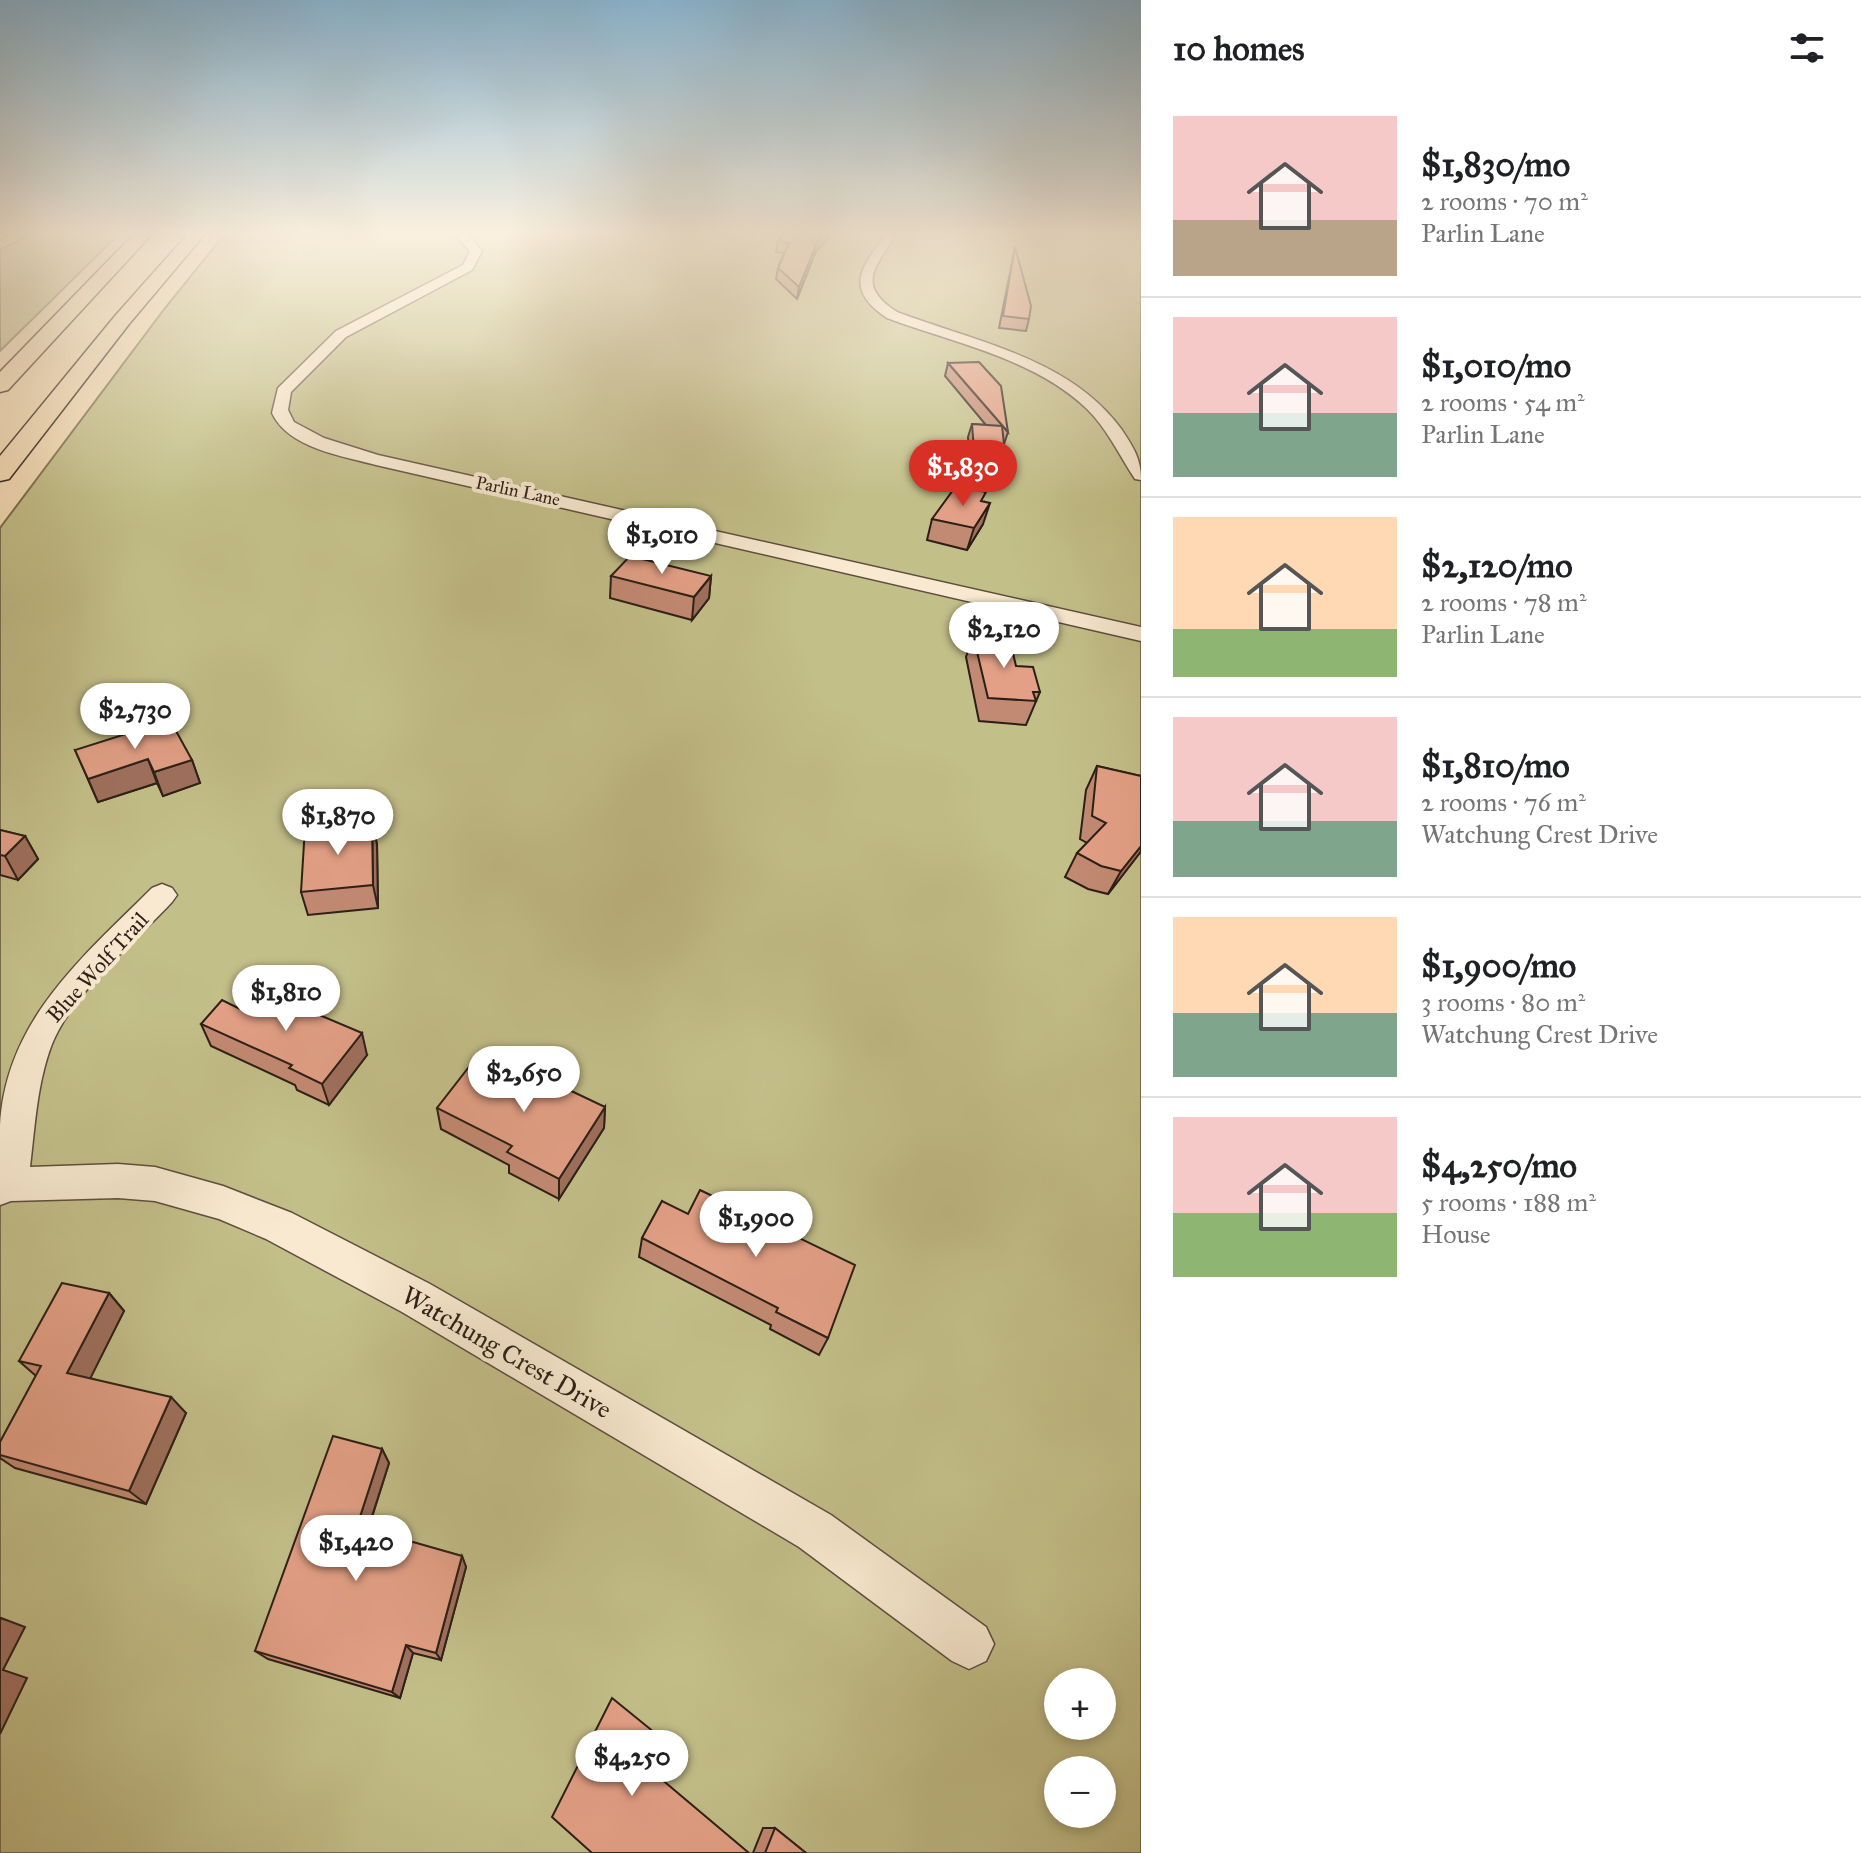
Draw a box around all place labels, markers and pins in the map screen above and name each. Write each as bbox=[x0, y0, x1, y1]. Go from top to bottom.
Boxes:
pin: $1,830 bbox=[898, 440, 1028, 508]
pin: $1,010 bbox=[597, 508, 727, 576]
pin: $2,120 bbox=[939, 602, 1069, 670]
pin: $2,730 bbox=[70, 683, 200, 751]
pin: $1,870 bbox=[273, 789, 403, 857]
pin: $1,810 bbox=[221, 965, 351, 1033]
pin: $2,650 bbox=[459, 1046, 589, 1114]
pin: $1,900 bbox=[691, 1191, 821, 1259]
pin: $1,420 bbox=[291, 1515, 421, 1583]
pin: $4,250 bbox=[567, 1730, 697, 1798]

